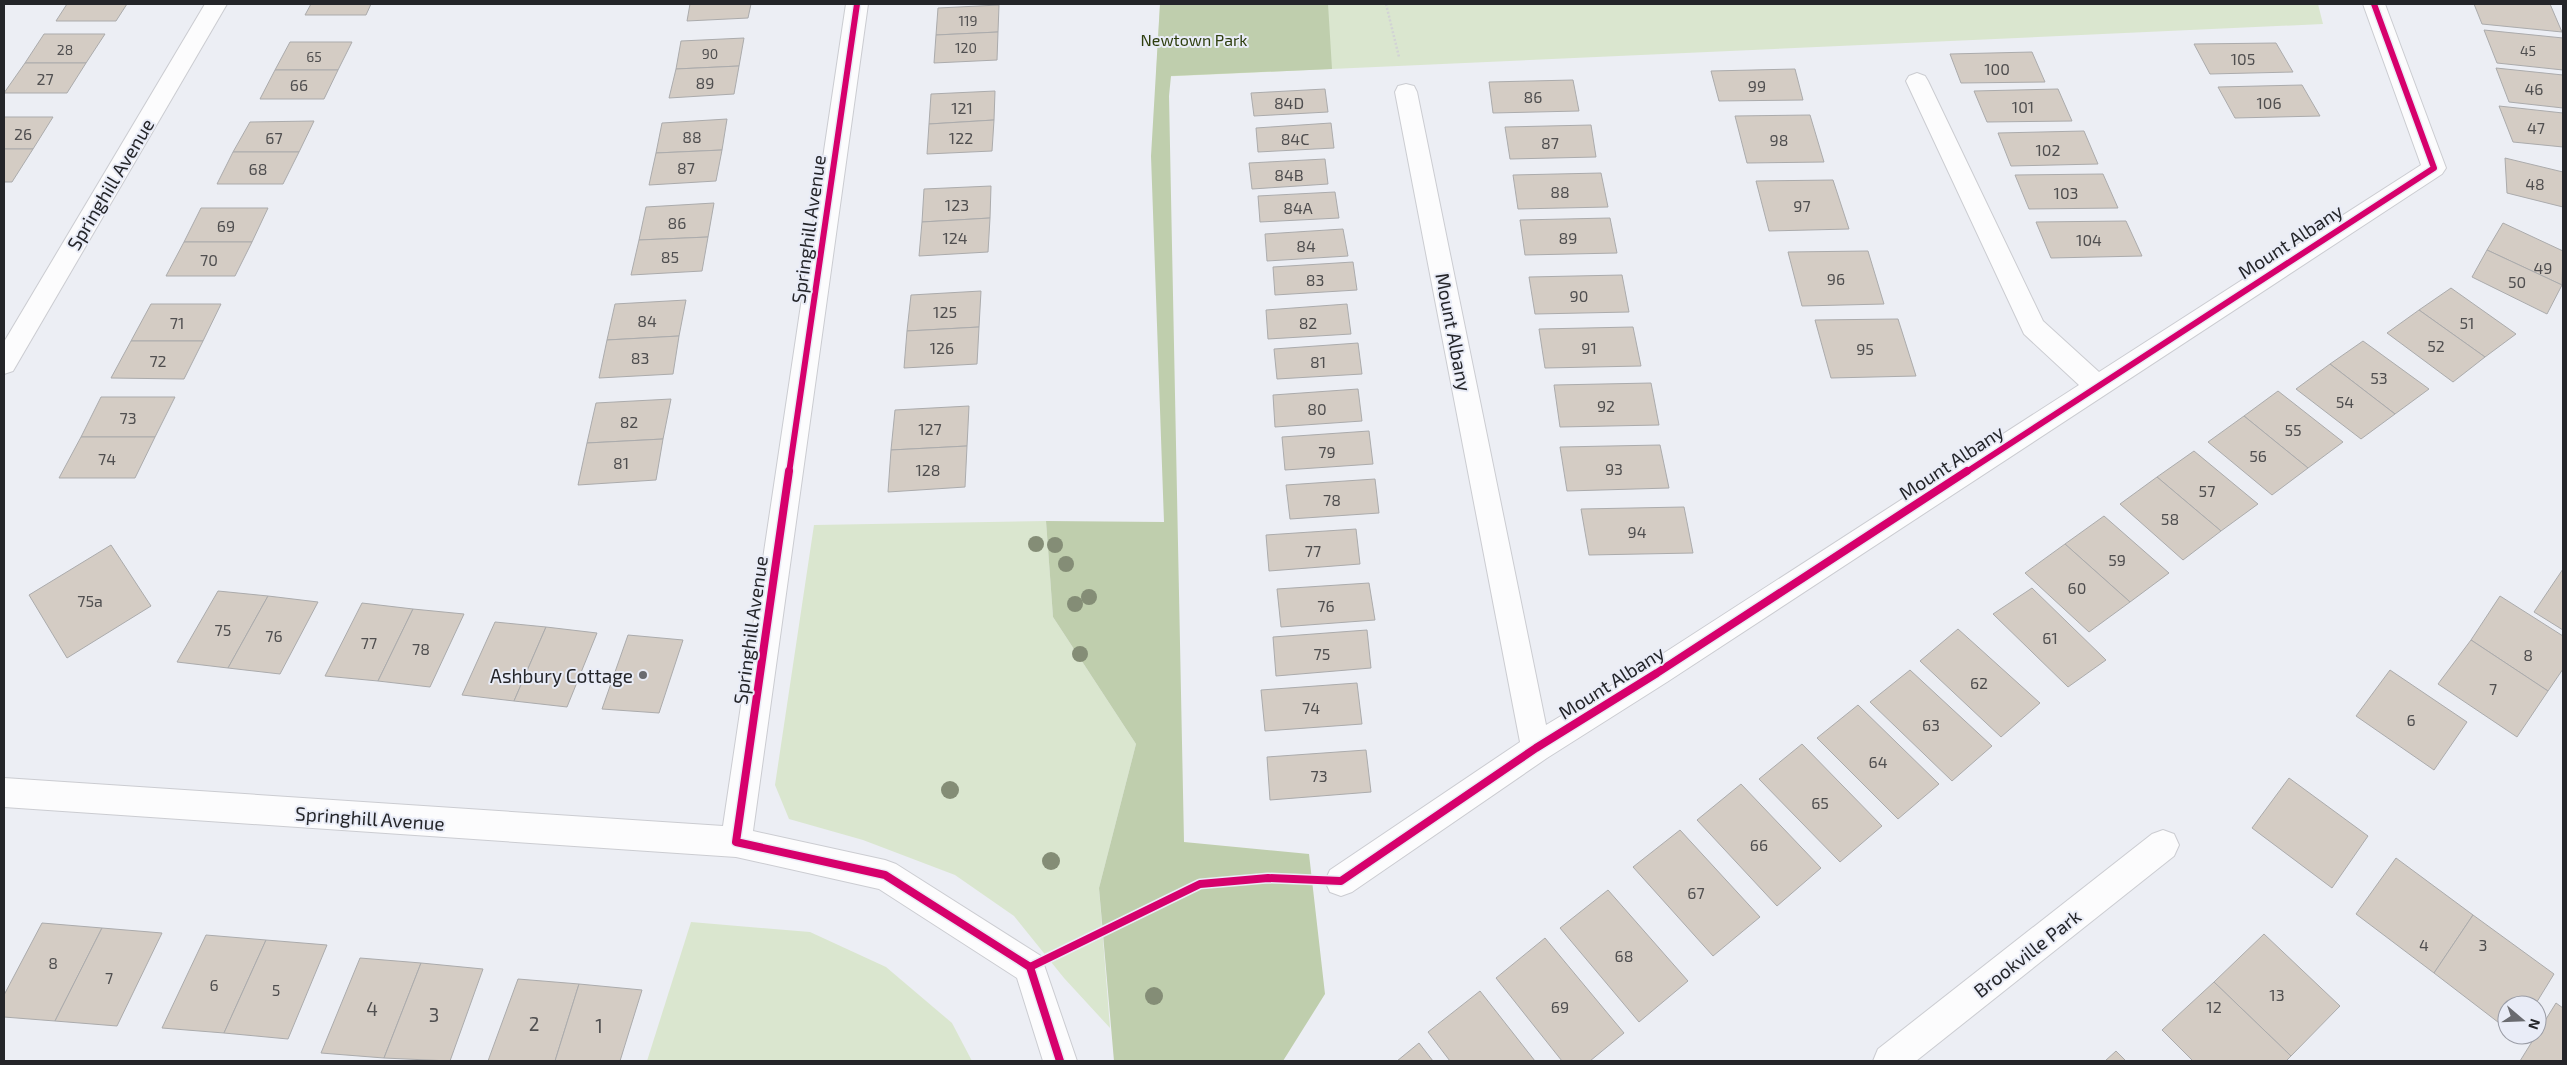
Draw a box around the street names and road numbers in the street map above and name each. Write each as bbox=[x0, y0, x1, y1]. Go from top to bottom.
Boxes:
street label: Springhill Avenue bbox=[62, 114, 158, 254]
street label: Springhill Avenue bbox=[786, 153, 830, 305]
street label: Mount Albany bbox=[2233, 199, 2347, 283]
street label: Mount Albany bbox=[1431, 271, 1477, 393]
street label: Mount Albany bbox=[1894, 420, 2008, 504]
street label: Springhill Avenue bbox=[728, 554, 772, 706]
street label: Mount Albany bbox=[1554, 640, 1668, 724]
street label: Springhill Avenue bbox=[295, 801, 445, 835]
street label: Brookville Park bbox=[1969, 904, 2085, 1002]

